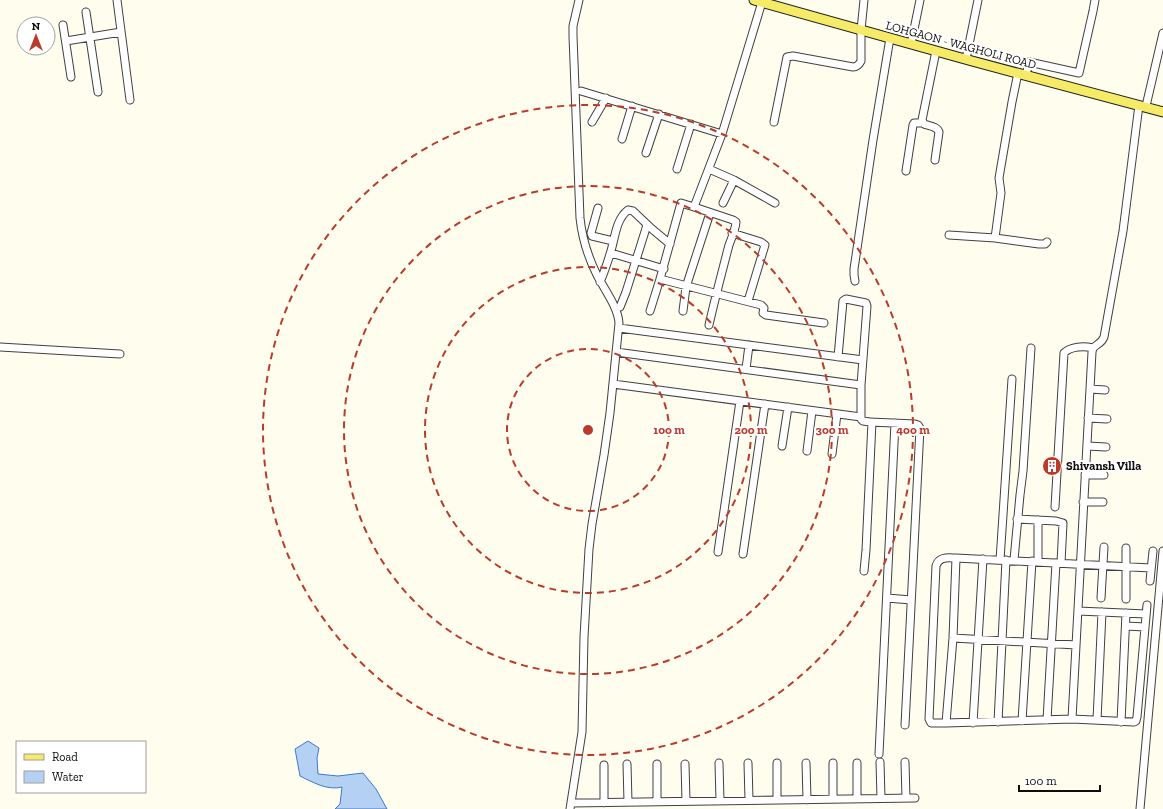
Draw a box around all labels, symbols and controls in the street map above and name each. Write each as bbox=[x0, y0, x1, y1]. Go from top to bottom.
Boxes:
north arrow bbox=[16, 16, 56, 56]
street label: LOHGAON - WAGHOLI ROAD bbox=[884, 18, 1038, 72]
text: N bbox=[32, 20, 41, 33]
centre of rings bbox=[581, 423, 595, 437]
text: 100 m bbox=[653, 423, 685, 437]
text: 200 m bbox=[734, 423, 768, 437]
text: 300 m bbox=[816, 423, 849, 437]
text: 400 m bbox=[896, 423, 930, 437]
building icon: Shivansh Villa bbox=[1041, 455, 1063, 477]
place label: Shivansh Villa bbox=[1066, 459, 1141, 473]
legend bbox=[16, 741, 146, 793]
text: Road bbox=[52, 750, 78, 764]
scale bar bbox=[1019, 767, 1100, 793]
text: Water bbox=[52, 770, 84, 784]
text: 100 m bbox=[1025, 774, 1057, 788]

